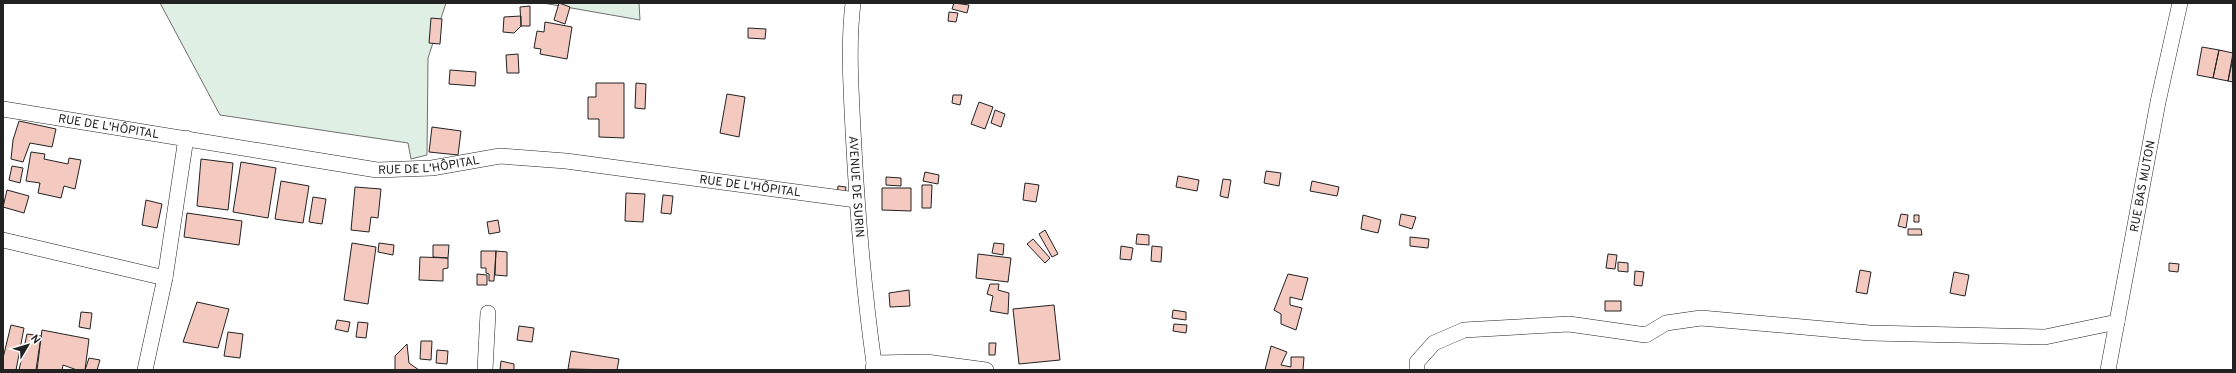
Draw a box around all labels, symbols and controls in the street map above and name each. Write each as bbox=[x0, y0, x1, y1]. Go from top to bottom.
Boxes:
street label: RUE DE L'HÔPITAL bbox=[57, 111, 160, 143]
street label: AVENUE DE SURIN bbox=[844, 135, 867, 238]
street label: RUE BAS MUTON bbox=[2127, 139, 2160, 234]
street label: RUE DE L'HÔPITAL bbox=[378, 153, 481, 179]
street label: RUE DE L'HÔPITAL bbox=[698, 172, 802, 202]
north arrow bbox=[8, 325, 48, 365]
text: N bbox=[27, 332, 43, 347]

